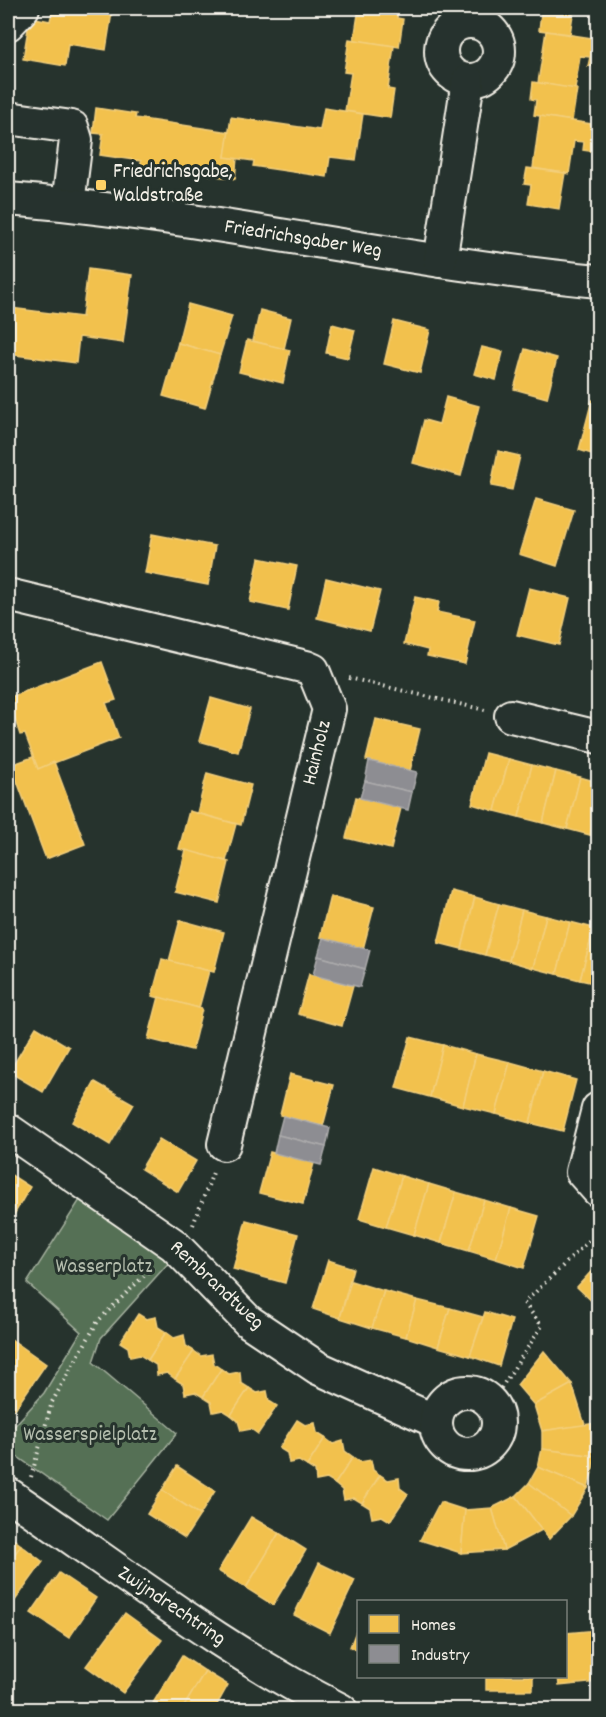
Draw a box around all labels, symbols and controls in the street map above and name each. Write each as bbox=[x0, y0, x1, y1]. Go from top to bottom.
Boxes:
place label: Friedrichsgabe, Waldstraße bbox=[113, 158, 233, 212]
marker: Friedrichsgabe, Waldstraße bbox=[94, 178, 108, 192]
street label: Friedrichsgaber Weg bbox=[222, 213, 384, 267]
street label: Hainholz bbox=[295, 717, 341, 789]
street label: Rembrandtweg bbox=[162, 1234, 270, 1338]
park label: Wasserplatz bbox=[56, 1253, 152, 1283]
park label: Wasserspielplatz bbox=[23, 1421, 157, 1451]
street label: Zwijndrechtring bbox=[111, 1560, 231, 1654]
legend bbox=[357, 1600, 567, 1678]
text: Homes bbox=[411, 1614, 456, 1639]
text: Industry bbox=[411, 1644, 470, 1669]

